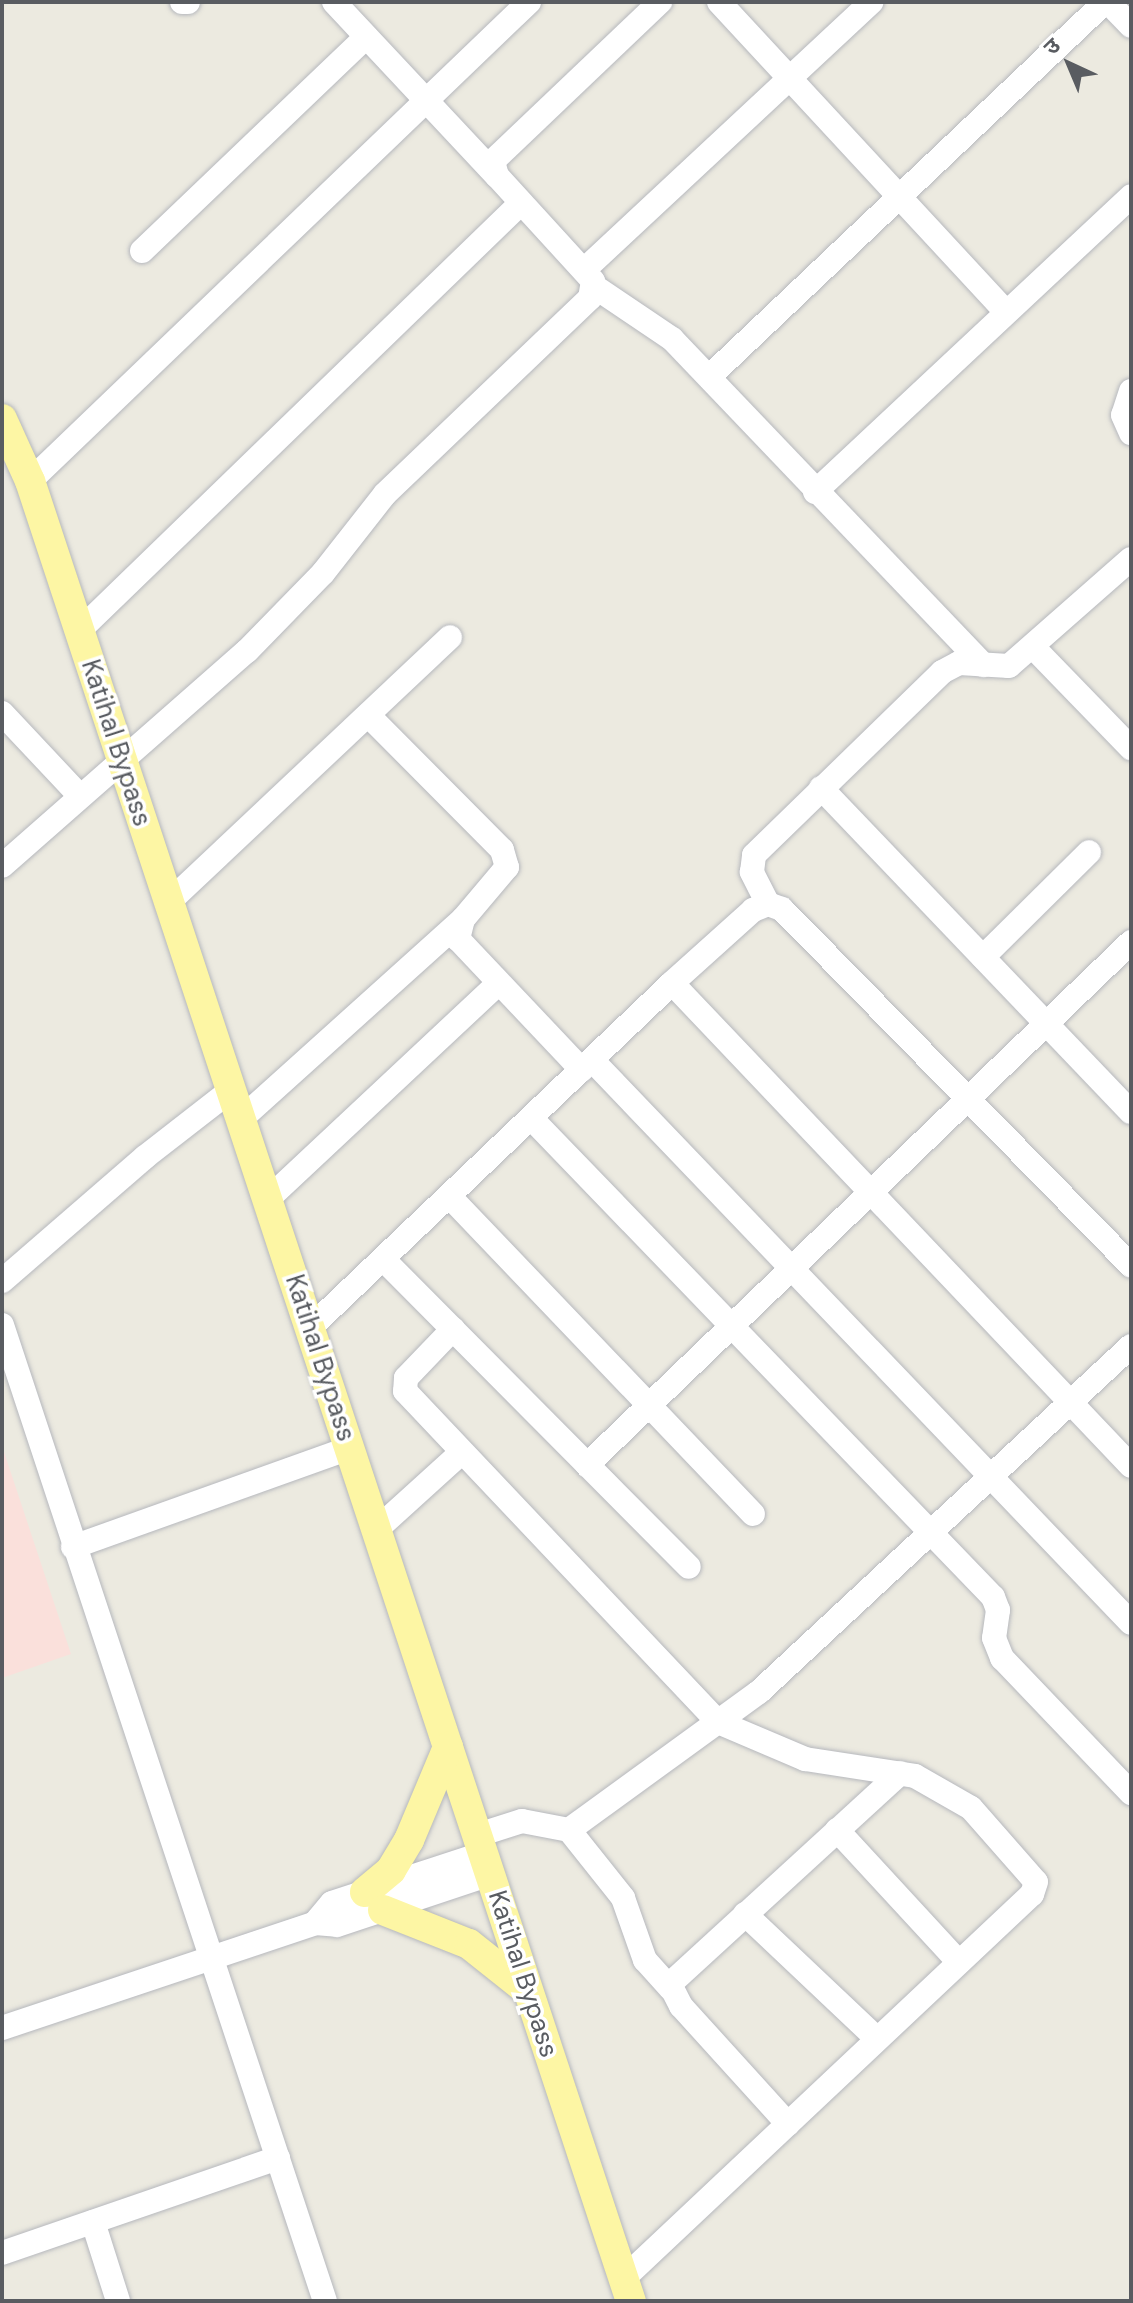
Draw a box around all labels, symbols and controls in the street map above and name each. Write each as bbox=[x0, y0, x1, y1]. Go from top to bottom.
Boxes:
north arrow bbox=[1029, 24, 1109, 104]
text: उ bbox=[1037, 31, 1067, 61]
street label: Katihal Bypass bbox=[74, 656, 158, 830]
street label: Katihal Bypass bbox=[278, 1271, 362, 1445]
street label: Katihal Bypass bbox=[481, 1887, 565, 2061]

